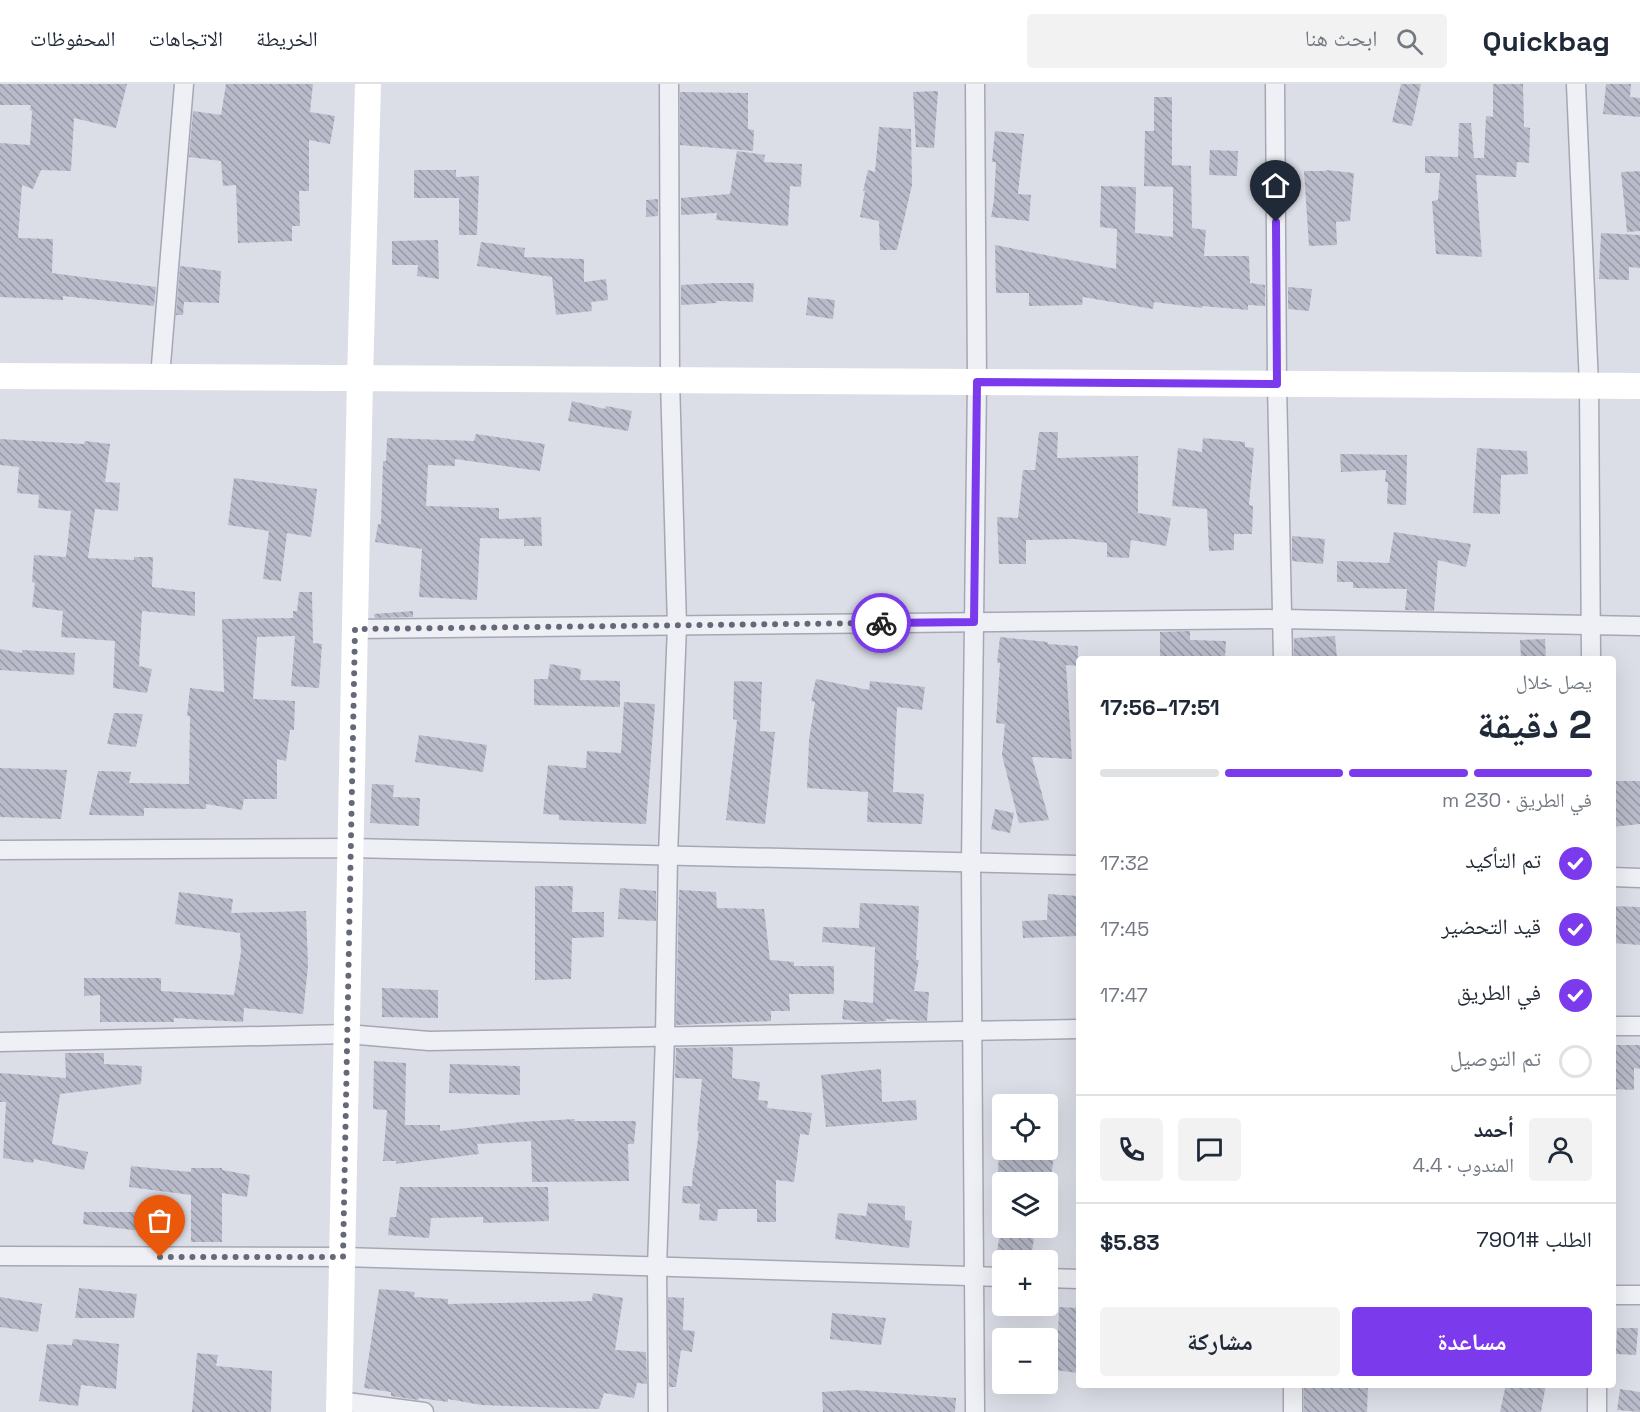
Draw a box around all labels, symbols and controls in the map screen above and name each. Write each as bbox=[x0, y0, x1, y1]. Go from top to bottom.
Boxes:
search box bbox=[1027, 14, 1447, 68]
text: Quickbag bbox=[1483, 23, 1610, 59]
text: ابحث هنا bbox=[1305, 24, 1378, 52]
text: المحفوظات bbox=[30, 25, 115, 52]
text: الاتجاهات bbox=[148, 25, 223, 52]
text: الخريطة bbox=[256, 25, 318, 52]
icon: search bbox=[1393, 25, 1426, 58]
pin bbox=[1250, 160, 1301, 222]
icon: home bbox=[1259, 169, 1292, 202]
courier bbox=[851, 593, 911, 653]
icon: bike bbox=[865, 607, 898, 640]
text: يصل خلال bbox=[1516, 669, 1592, 695]
text: 17:51–17:56 bbox=[1100, 693, 1220, 721]
text: 2 دقيقة bbox=[1477, 700, 1592, 749]
text: في الطريق · 230 m bbox=[1442, 787, 1592, 813]
text: تم التأكيد bbox=[1465, 846, 1541, 874]
icon: check bbox=[1559, 847, 1592, 880]
text: 17:32 bbox=[1100, 850, 1149, 876]
text: قيد التحضير bbox=[1441, 912, 1541, 940]
icon: check bbox=[1559, 913, 1592, 946]
text: 17:45 bbox=[1100, 916, 1149, 942]
text: في الطريق bbox=[1457, 978, 1541, 1006]
icon: check bbox=[1559, 979, 1592, 1012]
text: 17:47 bbox=[1100, 982, 1148, 1008]
text: تم التوصيل bbox=[1450, 1044, 1541, 1072]
map controls bbox=[992, 1094, 1058, 1394]
button: locate bbox=[992, 1094, 1058, 1160]
text: أحمد bbox=[1474, 1115, 1514, 1143]
button: phone bbox=[1100, 1118, 1163, 1181]
button: chat bbox=[1178, 1118, 1241, 1181]
button: person bbox=[1529, 1118, 1592, 1181]
text: المندوب · 4.4 bbox=[1413, 1152, 1514, 1178]
button: layers bbox=[992, 1172, 1058, 1238]
pin bbox=[134, 1195, 185, 1257]
icon: bag bbox=[143, 1204, 176, 1237]
text: الطلب #7901 bbox=[1476, 1225, 1592, 1253]
text: $5.83 bbox=[1100, 1228, 1160, 1256]
button: + bbox=[992, 1250, 1058, 1316]
button: مشاركة bbox=[1100, 1307, 1340, 1376]
button: مساعدة bbox=[1352, 1307, 1592, 1376]
button: − bbox=[992, 1328, 1058, 1394]

